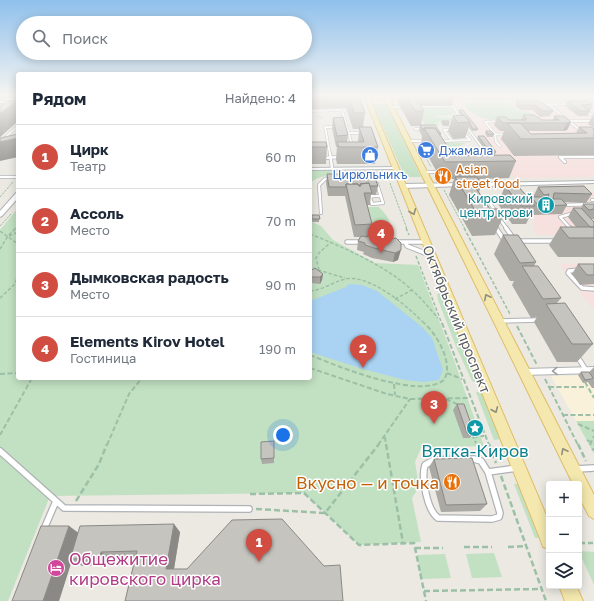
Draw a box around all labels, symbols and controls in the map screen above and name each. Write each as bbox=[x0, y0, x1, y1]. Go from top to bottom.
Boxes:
search box bbox=[16, 16, 312, 60]
icon: search bbox=[30, 27, 52, 49]
text: Поиск bbox=[62, 29, 108, 47]
text: Рядом bbox=[32, 88, 86, 109]
text: Найдено: 4 bbox=[225, 90, 296, 106]
text: Цирк bbox=[70, 140, 109, 158]
supermarket icon: Джамала bbox=[416, 140, 436, 160]
place label: Джамала bbox=[439, 143, 493, 158]
shop icon: Цирюльникъ bbox=[360, 145, 380, 165]
text: 1 bbox=[42, 149, 48, 165]
text: 60 m bbox=[265, 149, 296, 165]
text: Театр bbox=[70, 158, 106, 174]
place label: Asian street food bbox=[456, 162, 519, 191]
restaurant icon: Asian street food bbox=[433, 166, 453, 186]
place label: Цирюльникъ bbox=[332, 167, 408, 182]
place label: Кировский центр крови bbox=[459, 191, 533, 220]
building icon: Кировский центр крови bbox=[536, 195, 556, 215]
text: Ассоль bbox=[70, 204, 124, 222]
one-way arrow bbox=[409, 208, 417, 215]
text: 2 bbox=[41, 213, 49, 229]
text: 70 m bbox=[266, 213, 296, 229]
pin: 4 bbox=[368, 220, 394, 253]
text: Место bbox=[70, 222, 110, 238]
street label: Октябрьский проспект bbox=[419, 242, 495, 396]
text: Дымковская радость bbox=[70, 268, 229, 286]
text: 3 bbox=[41, 277, 49, 293]
text: 90 m bbox=[265, 277, 296, 293]
text: Место bbox=[70, 286, 110, 302]
one-way arrow bbox=[484, 294, 492, 302]
text: Elements Kirov Hotel bbox=[70, 332, 225, 350]
pin: 2 bbox=[350, 335, 376, 368]
text: 4 bbox=[41, 341, 49, 357]
text: 190 m bbox=[259, 341, 296, 357]
text: Гостиница bbox=[70, 350, 136, 366]
one-way arrow bbox=[552, 367, 558, 375]
pin: 3 bbox=[421, 391, 447, 424]
one-way arrow bbox=[490, 405, 498, 413]
place icon: Вятка-Киров bbox=[465, 418, 485, 438]
your location bbox=[273, 425, 293, 445]
place label: Вятка-Киров bbox=[421, 440, 529, 461]
one-way arrow bbox=[561, 448, 569, 456]
place label: Вкусно — и точка bbox=[296, 472, 439, 493]
restaurant icon: Вкусно — и точка bbox=[442, 472, 462, 492]
map controls bbox=[546, 481, 582, 589]
button: + bbox=[546, 481, 582, 517]
button: − bbox=[546, 517, 582, 553]
pin: 1 bbox=[246, 529, 272, 562]
place label: Общежитие кировского цирка bbox=[69, 548, 221, 589]
button: layers bbox=[546, 553, 582, 589]
hotel icon: Общежитие кировского цирка bbox=[46, 558, 66, 578]

